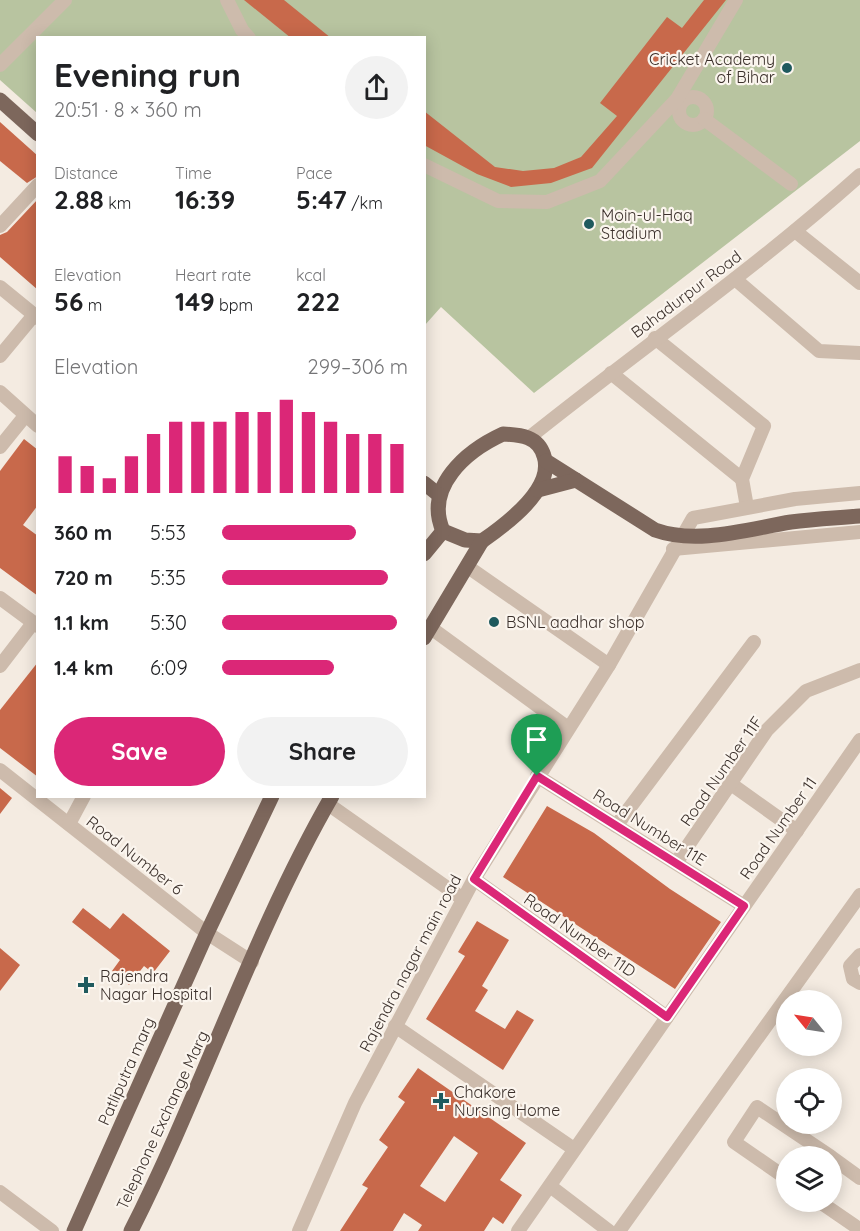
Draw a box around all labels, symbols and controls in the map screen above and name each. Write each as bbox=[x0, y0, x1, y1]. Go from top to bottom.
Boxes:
place label: Cricket Academy of Bihar bbox=[649, 49, 775, 87]
text: Evening run bbox=[54, 54, 241, 95]
button: share bbox=[345, 56, 408, 119]
marker: Cricket Academy of Bihar bbox=[780, 61, 794, 75]
text: 20:51 · 8 × 360 m bbox=[54, 97, 202, 122]
text: Distance bbox=[54, 163, 118, 183]
text: Time bbox=[175, 163, 212, 183]
text: Pace bbox=[296, 163, 332, 183]
text: 2.88 bbox=[54, 183, 104, 216]
text: 16:39 bbox=[175, 183, 235, 216]
text: 5:47 bbox=[296, 183, 347, 216]
text: km bbox=[104, 193, 131, 213]
text: /km bbox=[347, 193, 383, 213]
place label: Moin-ul-Haq Stadium bbox=[601, 205, 693, 243]
marker: Moin-ul-Haq Stadium bbox=[582, 217, 596, 231]
street label: Bahadurpur Road bbox=[627, 246, 745, 342]
text: Elevation bbox=[54, 265, 121, 285]
text: Heart rate bbox=[175, 265, 251, 285]
text: kcal bbox=[296, 265, 326, 285]
text: 56 bbox=[54, 285, 83, 318]
text: 149 bbox=[175, 285, 215, 318]
text: 222 bbox=[296, 285, 340, 318]
text: m bbox=[83, 295, 102, 315]
text: bpm bbox=[215, 295, 253, 315]
text: Elevation bbox=[54, 354, 138, 379]
text: 299–306 m bbox=[308, 354, 408, 379]
text: 360 m bbox=[54, 520, 112, 545]
text: 5:53 bbox=[150, 520, 186, 545]
text: 720 m bbox=[54, 565, 113, 590]
text: 5:35 bbox=[150, 565, 186, 590]
text: 1.1 km bbox=[54, 610, 109, 635]
text: 5:30 bbox=[150, 610, 187, 635]
place label: BSNL aadhar shop bbox=[506, 612, 644, 632]
marker: BSNL aadhar shop bbox=[487, 615, 501, 629]
text: 1.4 km bbox=[54, 655, 113, 680]
text: 6:09 bbox=[150, 655, 188, 680]
street label: Road Number 11F bbox=[676, 712, 766, 830]
pin bbox=[511, 714, 562, 776]
button: Save bbox=[54, 717, 225, 786]
button: Share bbox=[237, 717, 408, 786]
icon: arrive bbox=[520, 723, 553, 756]
street label: Road Number 11 bbox=[735, 773, 821, 883]
street label: Road Number 11E bbox=[590, 784, 710, 870]
street label: Road Number 6 bbox=[83, 811, 188, 899]
street label: Rajendra nagar main road bbox=[355, 871, 465, 1055]
street label: Road Number 11D bbox=[520, 889, 640, 981]
place label: Rajendra Nagar Hospital bbox=[100, 966, 212, 1004]
marker: Rajendra Nagar Hospital bbox=[77, 976, 95, 994]
north arrow bbox=[776, 990, 842, 1056]
map controls bbox=[776, 990, 842, 1212]
street label: Patliputra marg bbox=[93, 1014, 159, 1128]
street label: Telephone Exchange Marg bbox=[112, 1027, 212, 1213]
button: locate bbox=[776, 1068, 842, 1134]
place label: Chakore Nursing Home bbox=[454, 1082, 560, 1120]
marker: Chakore Nursing Home bbox=[432, 1092, 450, 1110]
button: layers bbox=[776, 1146, 842, 1212]

